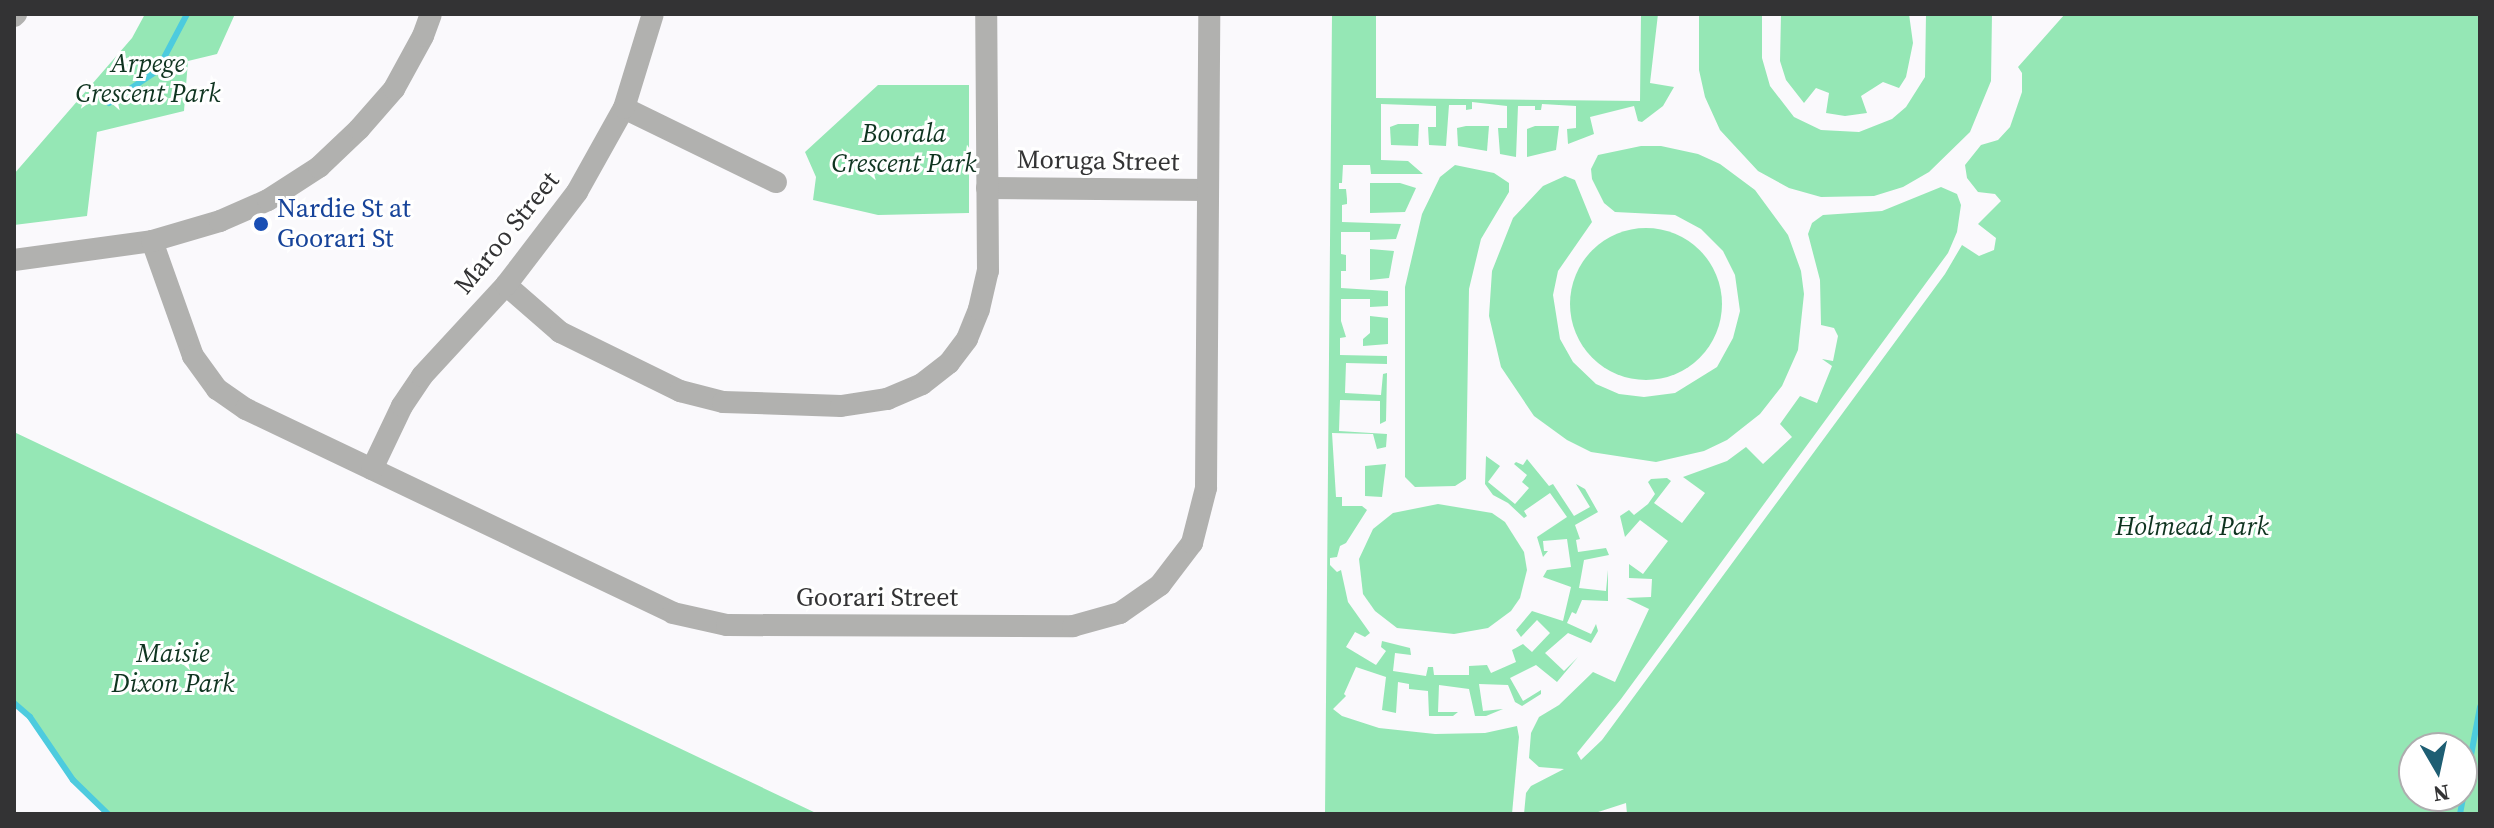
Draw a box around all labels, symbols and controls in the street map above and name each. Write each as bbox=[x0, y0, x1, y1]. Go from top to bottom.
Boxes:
park label: Arpege Crescent Park bbox=[75, 48, 221, 110]
park label: Boorala Crescent Park bbox=[831, 118, 977, 180]
street label: Moruga Street bbox=[1016, 144, 1180, 178]
street label: Maroo Street bbox=[448, 165, 566, 301]
place label: Nardie St at Goorari St bbox=[277, 193, 411, 254]
marker: Nardie St at Goorari St bbox=[252, 215, 270, 233]
park label: Holmead Park bbox=[2115, 511, 2269, 543]
street label: Goorari Street bbox=[796, 582, 958, 614]
park label: Maisie Dixon Park bbox=[111, 638, 235, 700]
north arrow bbox=[2398, 732, 2478, 812]
text: N bbox=[2431, 778, 2452, 810]

